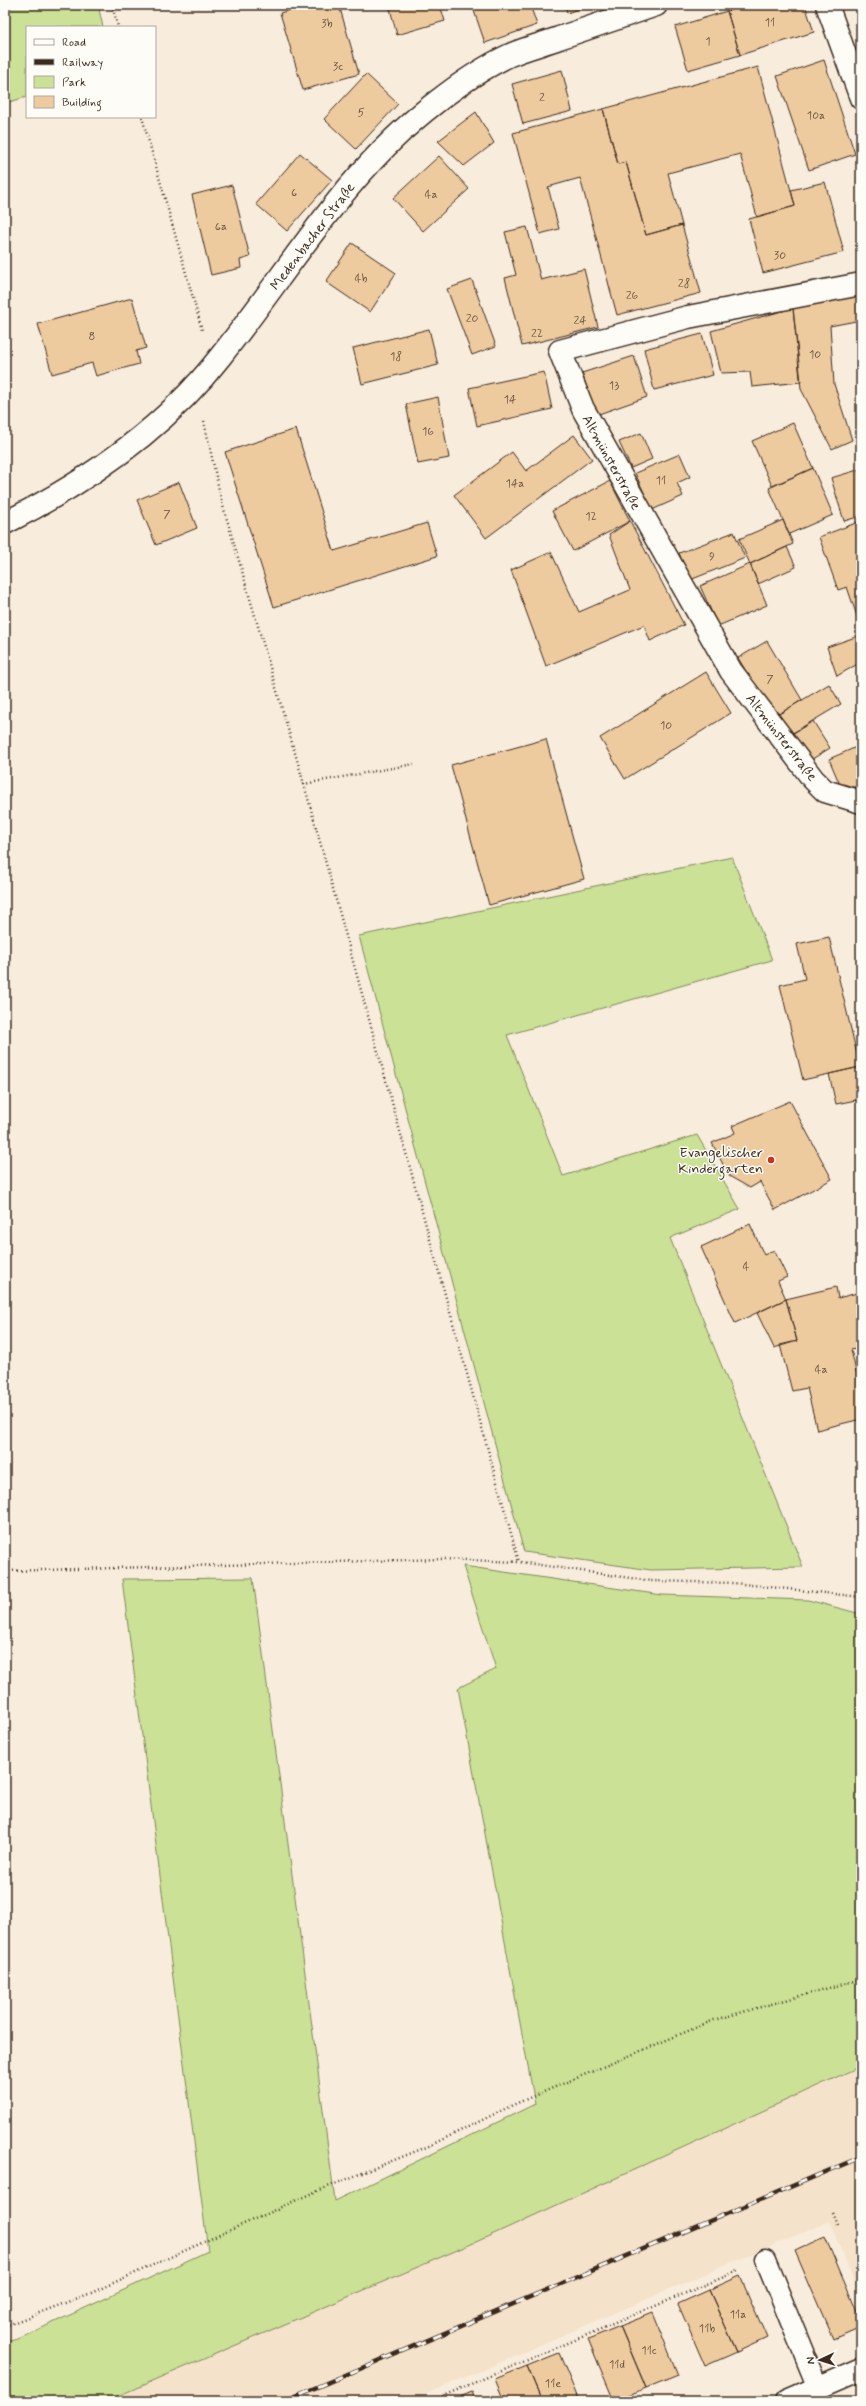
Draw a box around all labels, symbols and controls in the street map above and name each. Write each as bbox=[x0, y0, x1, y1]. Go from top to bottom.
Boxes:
house number: 11 bbox=[765, 15, 775, 31]
house number: 3b bbox=[321, 16, 333, 32]
legend bbox=[26, 26, 156, 118]
house number: 1 bbox=[705, 34, 711, 50]
text: Road bbox=[62, 35, 86, 51]
text: Railway bbox=[62, 55, 104, 71]
house number: 3c bbox=[333, 59, 343, 75]
text: Park bbox=[62, 75, 86, 91]
house number: 2 bbox=[539, 90, 545, 106]
text: Building bbox=[62, 95, 102, 112]
house number: 5 bbox=[357, 105, 365, 121]
house number: 10a bbox=[807, 108, 825, 124]
street label: Medenbacher Straße bbox=[266, 179, 359, 294]
house number: 6 bbox=[291, 185, 297, 201]
house number: 4a bbox=[424, 187, 438, 203]
house number: 6a bbox=[215, 219, 227, 235]
house number: 30 bbox=[774, 248, 786, 264]
house number: 4b bbox=[355, 271, 368, 287]
house number: 28 bbox=[678, 276, 690, 292]
house number: 26 bbox=[626, 288, 639, 304]
house number: 20 bbox=[466, 311, 479, 327]
house number: 24 bbox=[573, 313, 587, 329]
house number: 22 bbox=[531, 326, 543, 342]
house number: 8 bbox=[89, 329, 95, 345]
house number: 10 bbox=[809, 347, 821, 363]
house number: 18 bbox=[390, 349, 402, 365]
house number: 13 bbox=[609, 378, 619, 394]
house number: 14 bbox=[504, 392, 516, 408]
street label: Altmünsterstraße bbox=[578, 412, 645, 513]
house number: 16 bbox=[422, 424, 434, 440]
house number: 11 bbox=[656, 473, 666, 489]
house number: 14a bbox=[506, 476, 524, 492]
house number: 7 bbox=[163, 507, 171, 523]
house number: 12 bbox=[585, 509, 597, 525]
house number: 9 bbox=[709, 549, 715, 565]
house number: 7 bbox=[766, 672, 774, 688]
street label: Altmünsterstraße bbox=[741, 690, 821, 785]
house number: 10 bbox=[660, 718, 672, 734]
place label: Evangelischer Kindergarten bbox=[678, 1144, 763, 1180]
marker: Evangelischer Kindergarten bbox=[766, 1155, 776, 1165]
house number: 4 bbox=[743, 1259, 750, 1275]
house number: 4a bbox=[814, 1362, 828, 1378]
house number: 11a bbox=[730, 2307, 746, 2323]
house number: 11b bbox=[699, 2321, 715, 2337]
north arrow bbox=[800, 2340, 840, 2380]
house number: 11c bbox=[641, 2343, 657, 2359]
text: N bbox=[804, 2356, 818, 2365]
house number: 11d bbox=[609, 2357, 625, 2373]
house number: 11e bbox=[545, 2376, 561, 2392]

